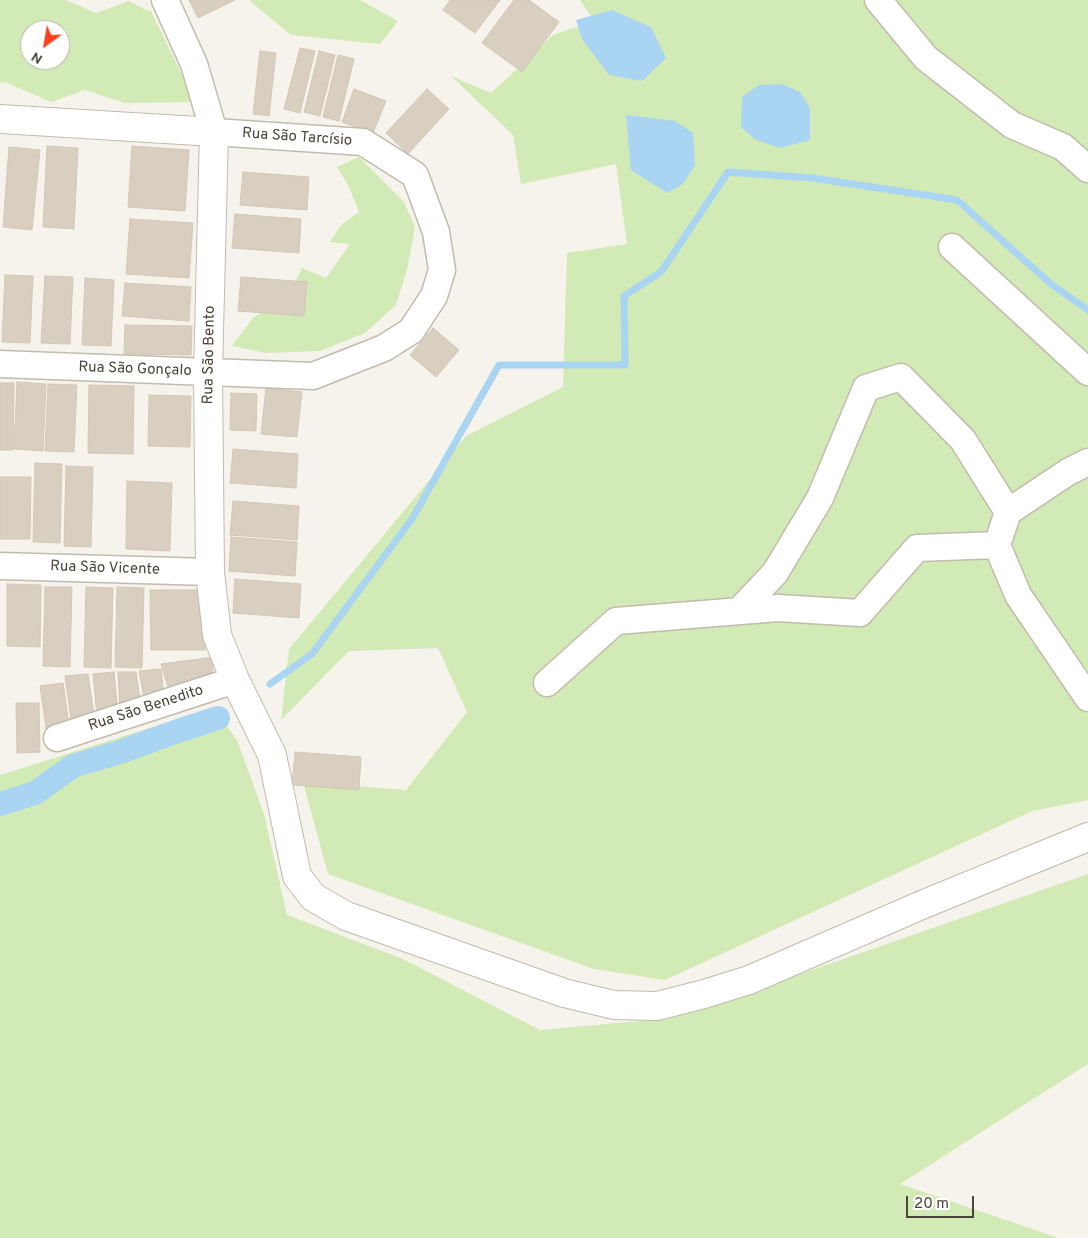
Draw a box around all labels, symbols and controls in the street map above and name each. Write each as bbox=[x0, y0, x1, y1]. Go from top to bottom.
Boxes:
north arrow bbox=[20, 20, 70, 70]
text: N bbox=[29, 47, 46, 67]
street label: Rua São Tarcísio bbox=[241, 125, 353, 151]
street label: Rua São Bento bbox=[200, 305, 220, 405]
street label: Rua São Gonçalo bbox=[78, 359, 192, 381]
street label: Rua São Vicente bbox=[50, 558, 160, 580]
street label: Rua São Benedito bbox=[86, 682, 206, 736]
scale bar bbox=[908, 1186, 976, 1218]
text: 20 m bbox=[914, 1195, 949, 1214]

